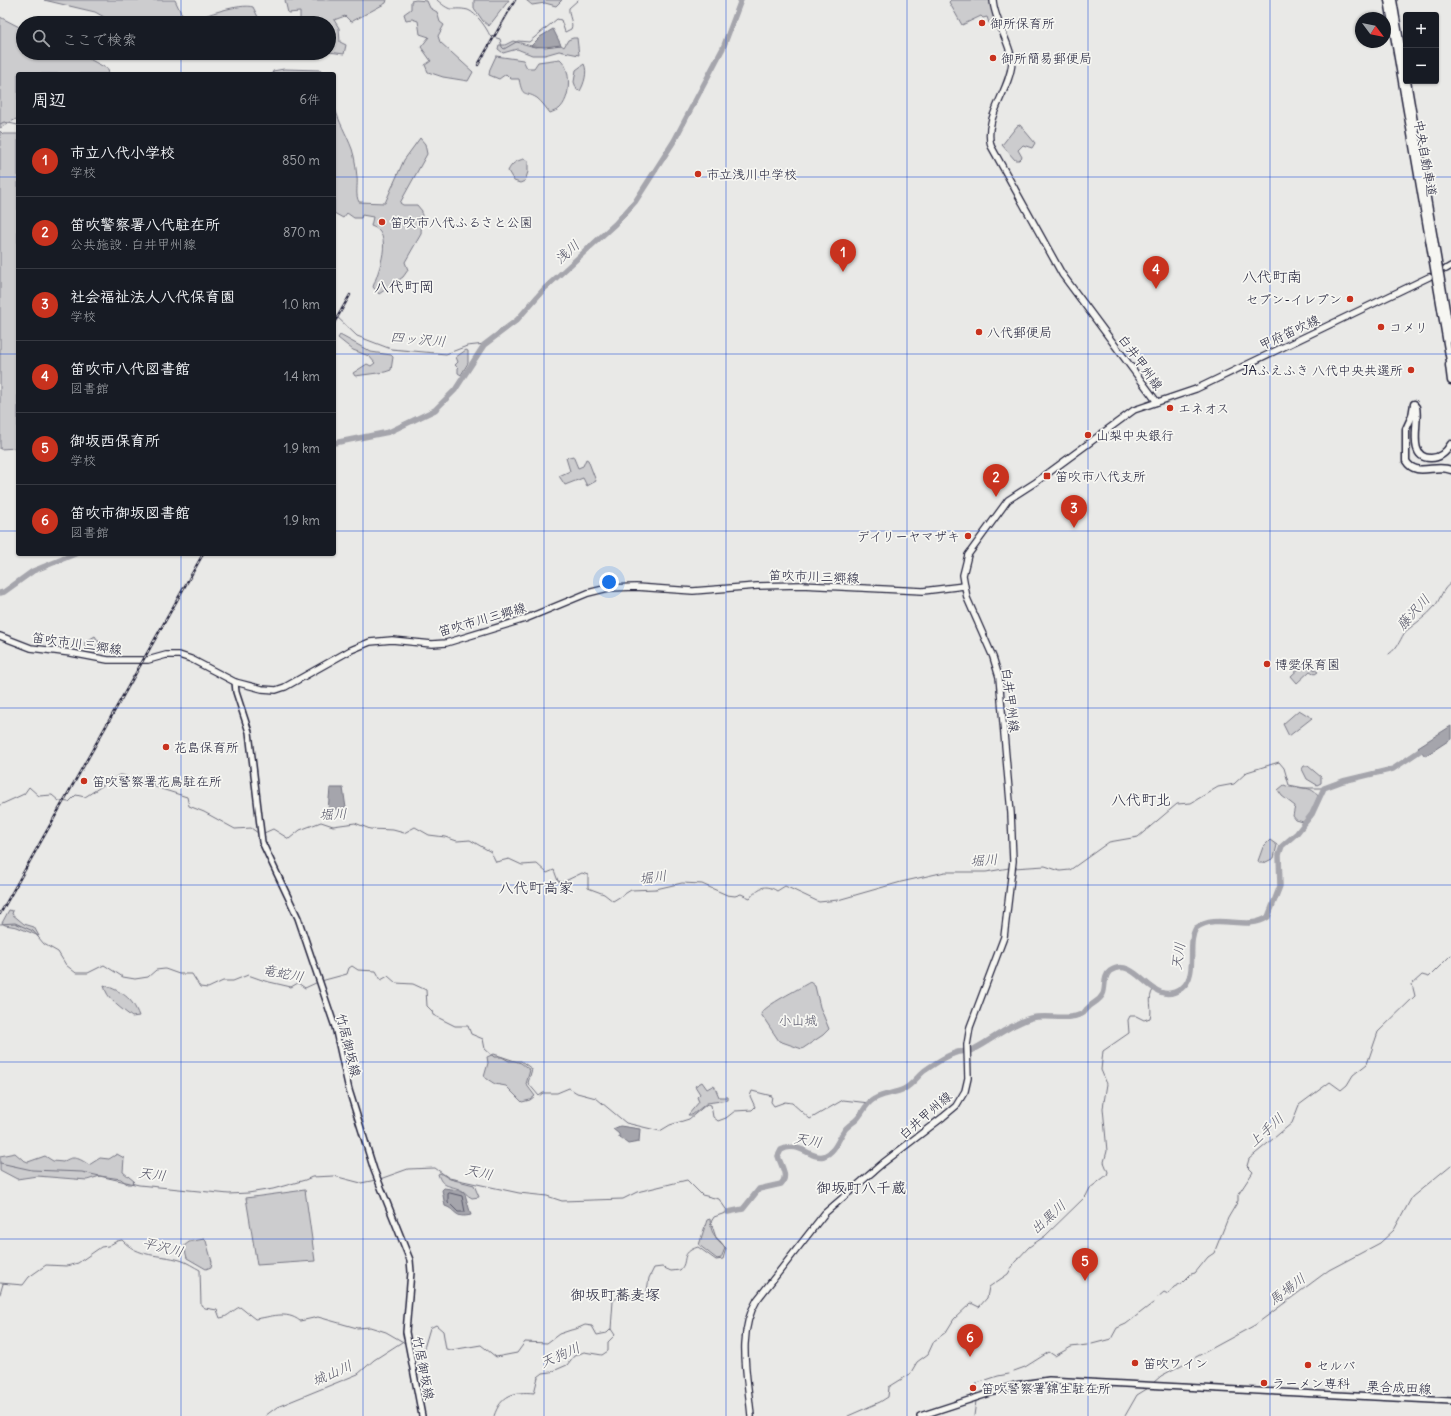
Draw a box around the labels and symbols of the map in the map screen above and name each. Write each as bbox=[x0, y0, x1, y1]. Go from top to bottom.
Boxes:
north arrow bbox=[1355, 12, 1391, 48]
place label: 御所保育所 bbox=[990, 15, 1055, 32]
marker: 御所保育所 bbox=[977, 18, 987, 28]
place label: 御所簡易郵便局 bbox=[1001, 50, 1092, 67]
marker: 御所簡易郵便局 bbox=[988, 53, 998, 63]
street label: 中央自動車道 bbox=[1410, 118, 1441, 198]
place label: 市立浅川中学校 bbox=[706, 166, 797, 183]
marker: 市立浅川中学校 bbox=[693, 169, 703, 179]
place label: 笛吹市八代ふるさと公園 bbox=[390, 214, 532, 231]
marker: 笛吹市八代ふるさと公園 bbox=[377, 217, 387, 227]
water label: 浅川 bbox=[551, 236, 583, 268]
pin: 1 bbox=[830, 239, 856, 272]
pin: 4 bbox=[1143, 256, 1169, 289]
district label: 八代町南 bbox=[1242, 267, 1302, 286]
district label: 八代町岡 bbox=[374, 277, 434, 296]
place label: セブン-イレブン bbox=[1245, 291, 1342, 308]
marker: セブン-イレブン bbox=[1345, 294, 1355, 304]
street label: 甲府笛吹線 bbox=[1256, 311, 1323, 354]
place label: コメリ bbox=[1389, 319, 1428, 336]
marker: コメリ bbox=[1376, 322, 1386, 332]
place label: 八代郵便局 bbox=[987, 324, 1052, 341]
marker: 八代郵便局 bbox=[974, 327, 984, 337]
water label: 四ッ沢川 bbox=[389, 328, 447, 350]
street label: 白井甲州線 bbox=[1115, 331, 1167, 394]
place label: JAふえふき 八代中央共選所 bbox=[1242, 362, 1403, 379]
marker: JAふえふき 八代中央共選所 bbox=[1406, 365, 1416, 375]
place label: エネオス bbox=[1178, 400, 1229, 417]
marker: エネオス bbox=[1165, 403, 1175, 413]
place label: 山梨中央銀行 bbox=[1096, 427, 1174, 444]
marker: 山梨中央銀行 bbox=[1083, 430, 1093, 440]
pin: 2 bbox=[983, 464, 1009, 497]
place label: 笛吹市八代支所 bbox=[1055, 468, 1146, 485]
marker: 笛吹市八代支所 bbox=[1042, 471, 1052, 481]
pin: 3 bbox=[1061, 495, 1087, 528]
place label: デイリーヤマザキ bbox=[857, 528, 960, 545]
marker: デイリーヤマザキ bbox=[963, 531, 973, 541]
street label: 笛吹市川三郷線 bbox=[768, 566, 861, 587]
your location bbox=[599, 572, 619, 592]
water label: 藤沢川 bbox=[1392, 590, 1434, 634]
street label: 笛吹市川三郷線 bbox=[436, 598, 529, 640]
street label: 笛吹市川三郷線 bbox=[31, 629, 124, 658]
place label: 博愛保育園 bbox=[1275, 656, 1340, 673]
marker: 博愛保育園 bbox=[1262, 659, 1272, 669]
street label: 白井甲州線 bbox=[998, 667, 1023, 734]
place label: 花島保育所 bbox=[174, 739, 239, 756]
marker: 花島保育所 bbox=[161, 742, 171, 752]
place label: 笛吹警察署花鳥駐在所 bbox=[92, 773, 222, 790]
marker: 笛吹警察署花鳥駐在所 bbox=[79, 776, 89, 786]
district label: 八代町北 bbox=[1111, 790, 1171, 809]
water label: 堀川 bbox=[319, 805, 347, 823]
water label: 堀川 bbox=[969, 850, 999, 870]
water label: 堀川 bbox=[638, 866, 668, 888]
district label: 八代町高家 bbox=[498, 878, 574, 897]
water label: 天川 bbox=[1167, 941, 1189, 971]
water label: 竜蛇川 bbox=[261, 960, 305, 986]
street label: 竹居御坂線 bbox=[332, 1012, 365, 1080]
park label: 小山城 bbox=[778, 1012, 818, 1029]
street label: 白井甲州線 bbox=[895, 1087, 956, 1143]
water label: 上手川 bbox=[1244, 1109, 1288, 1151]
water label: 天川 bbox=[793, 1129, 823, 1151]
water label: 天川 bbox=[463, 1160, 495, 1184]
water label: 天川 bbox=[137, 1163, 167, 1185]
district label: 御坂町八千蔵 bbox=[816, 1178, 906, 1197]
water label: 出黒川 bbox=[1026, 1196, 1070, 1238]
water label: 平沢川 bbox=[140, 1233, 186, 1261]
pin: 5 bbox=[1072, 1248, 1098, 1281]
water label: 馬場川 bbox=[1265, 1269, 1309, 1309]
district label: 御坂町蕎麦塚 bbox=[570, 1285, 660, 1304]
pin: 6 bbox=[957, 1324, 983, 1357]
street label: 竹居御坂線 bbox=[409, 1335, 438, 1403]
water label: 天狗川 bbox=[537, 1338, 583, 1372]
place label: 笛吹ワイン bbox=[1143, 1355, 1208, 1372]
water label: 城山川 bbox=[309, 1356, 355, 1390]
place label: セルバ bbox=[1316, 1357, 1356, 1374]
marker: 笛吹ワイン bbox=[1130, 1358, 1140, 1368]
marker: セルバ bbox=[1303, 1360, 1313, 1370]
place label: ラーメン専科 bbox=[1272, 1375, 1350, 1392]
street label: 栗合成田線 bbox=[1366, 1377, 1433, 1398]
marker: ラーメン専科 bbox=[1259, 1378, 1269, 1388]
place label: 笛吹警察署錦生駐在所 bbox=[981, 1380, 1111, 1397]
marker: 笛吹警察署錦生駐在所 bbox=[968, 1383, 978, 1393]

